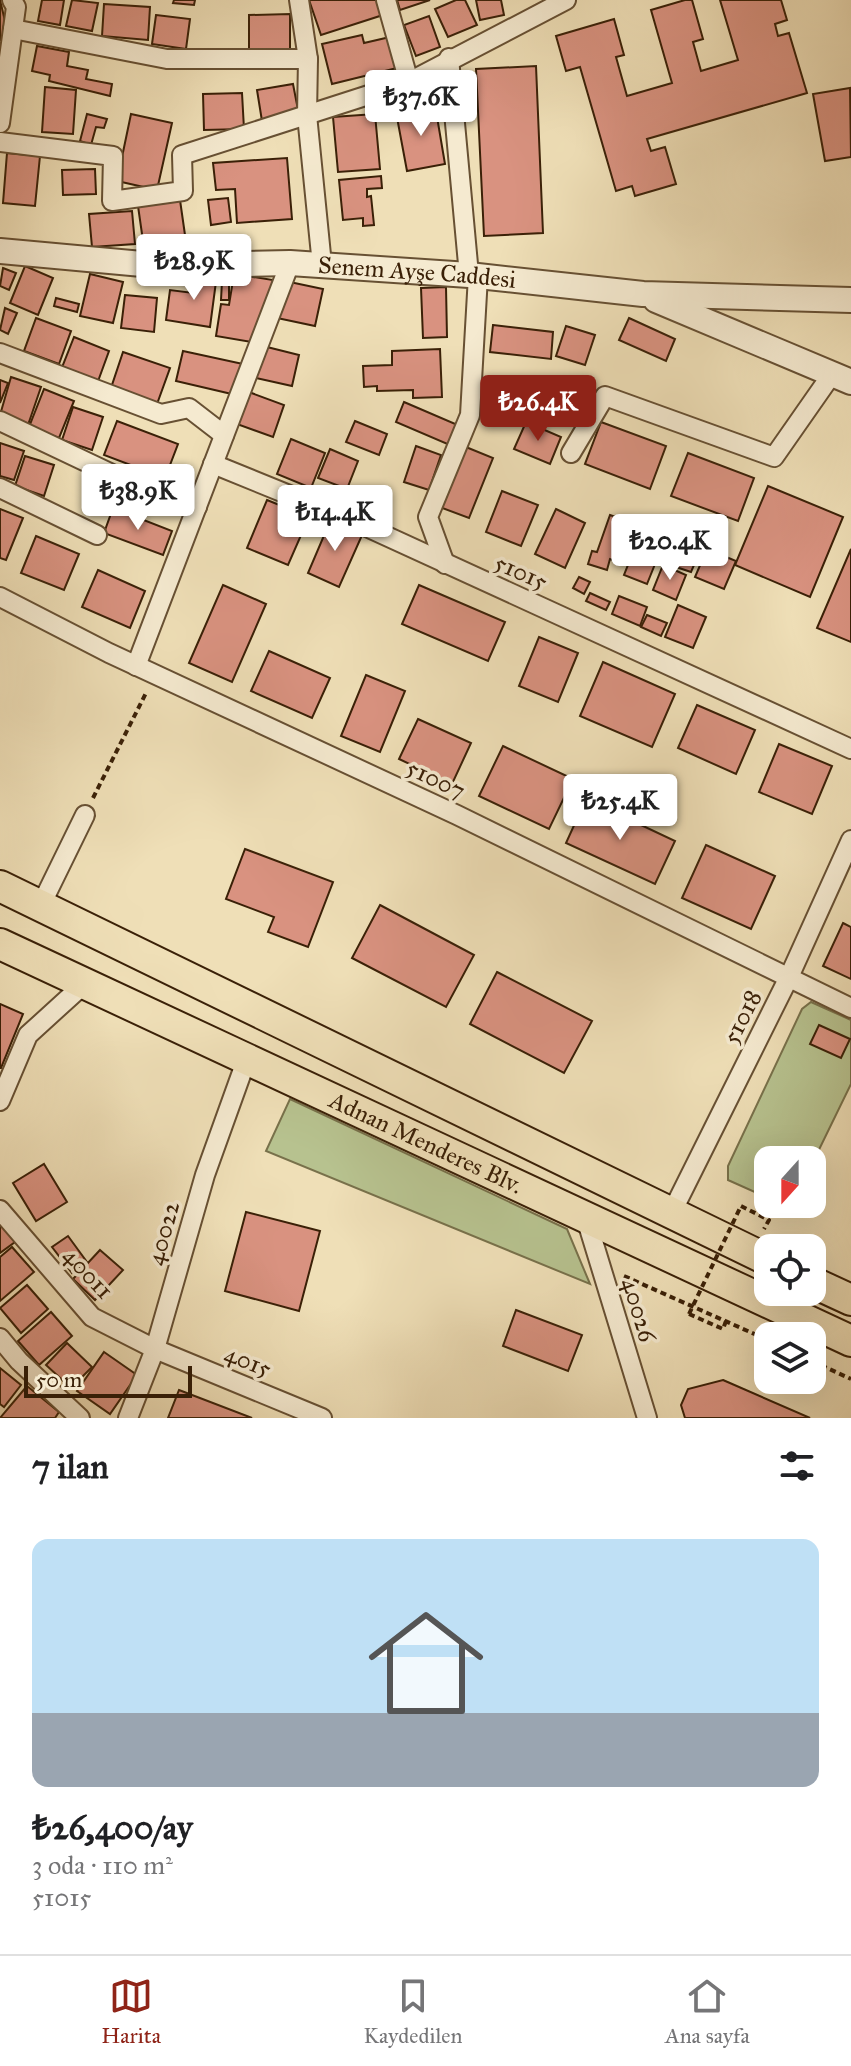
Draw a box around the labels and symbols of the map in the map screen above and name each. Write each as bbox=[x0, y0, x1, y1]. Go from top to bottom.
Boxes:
pin: ₺37.6K bbox=[356, 70, 486, 138]
pin: ₺28.9K bbox=[129, 234, 259, 302]
street label: Senem Ayşe Caddesi bbox=[317, 250, 518, 295]
pin: ₺26.4K bbox=[473, 375, 603, 443]
pin: ₺38.9K bbox=[73, 464, 203, 532]
pin: ₺14.4K bbox=[270, 485, 400, 553]
pin: ₺20.4K bbox=[605, 514, 735, 582]
street label: 51015 bbox=[490, 547, 552, 597]
street label: 51007 bbox=[402, 752, 470, 806]
pin: ₺25.4K bbox=[555, 774, 685, 842]
street label: 51018 bbox=[716, 985, 768, 1049]
street label: Adnan Menderes Blv. bbox=[324, 1084, 527, 1201]
north arrow bbox=[754, 1146, 826, 1218]
street label: 40022 bbox=[140, 1198, 186, 1268]
street label: 40011 bbox=[57, 1241, 119, 1305]
street label: 40026 bbox=[615, 1274, 663, 1346]
street label: 4015 bbox=[220, 1338, 276, 1384]
scale bar bbox=[24, 1362, 192, 1398]

